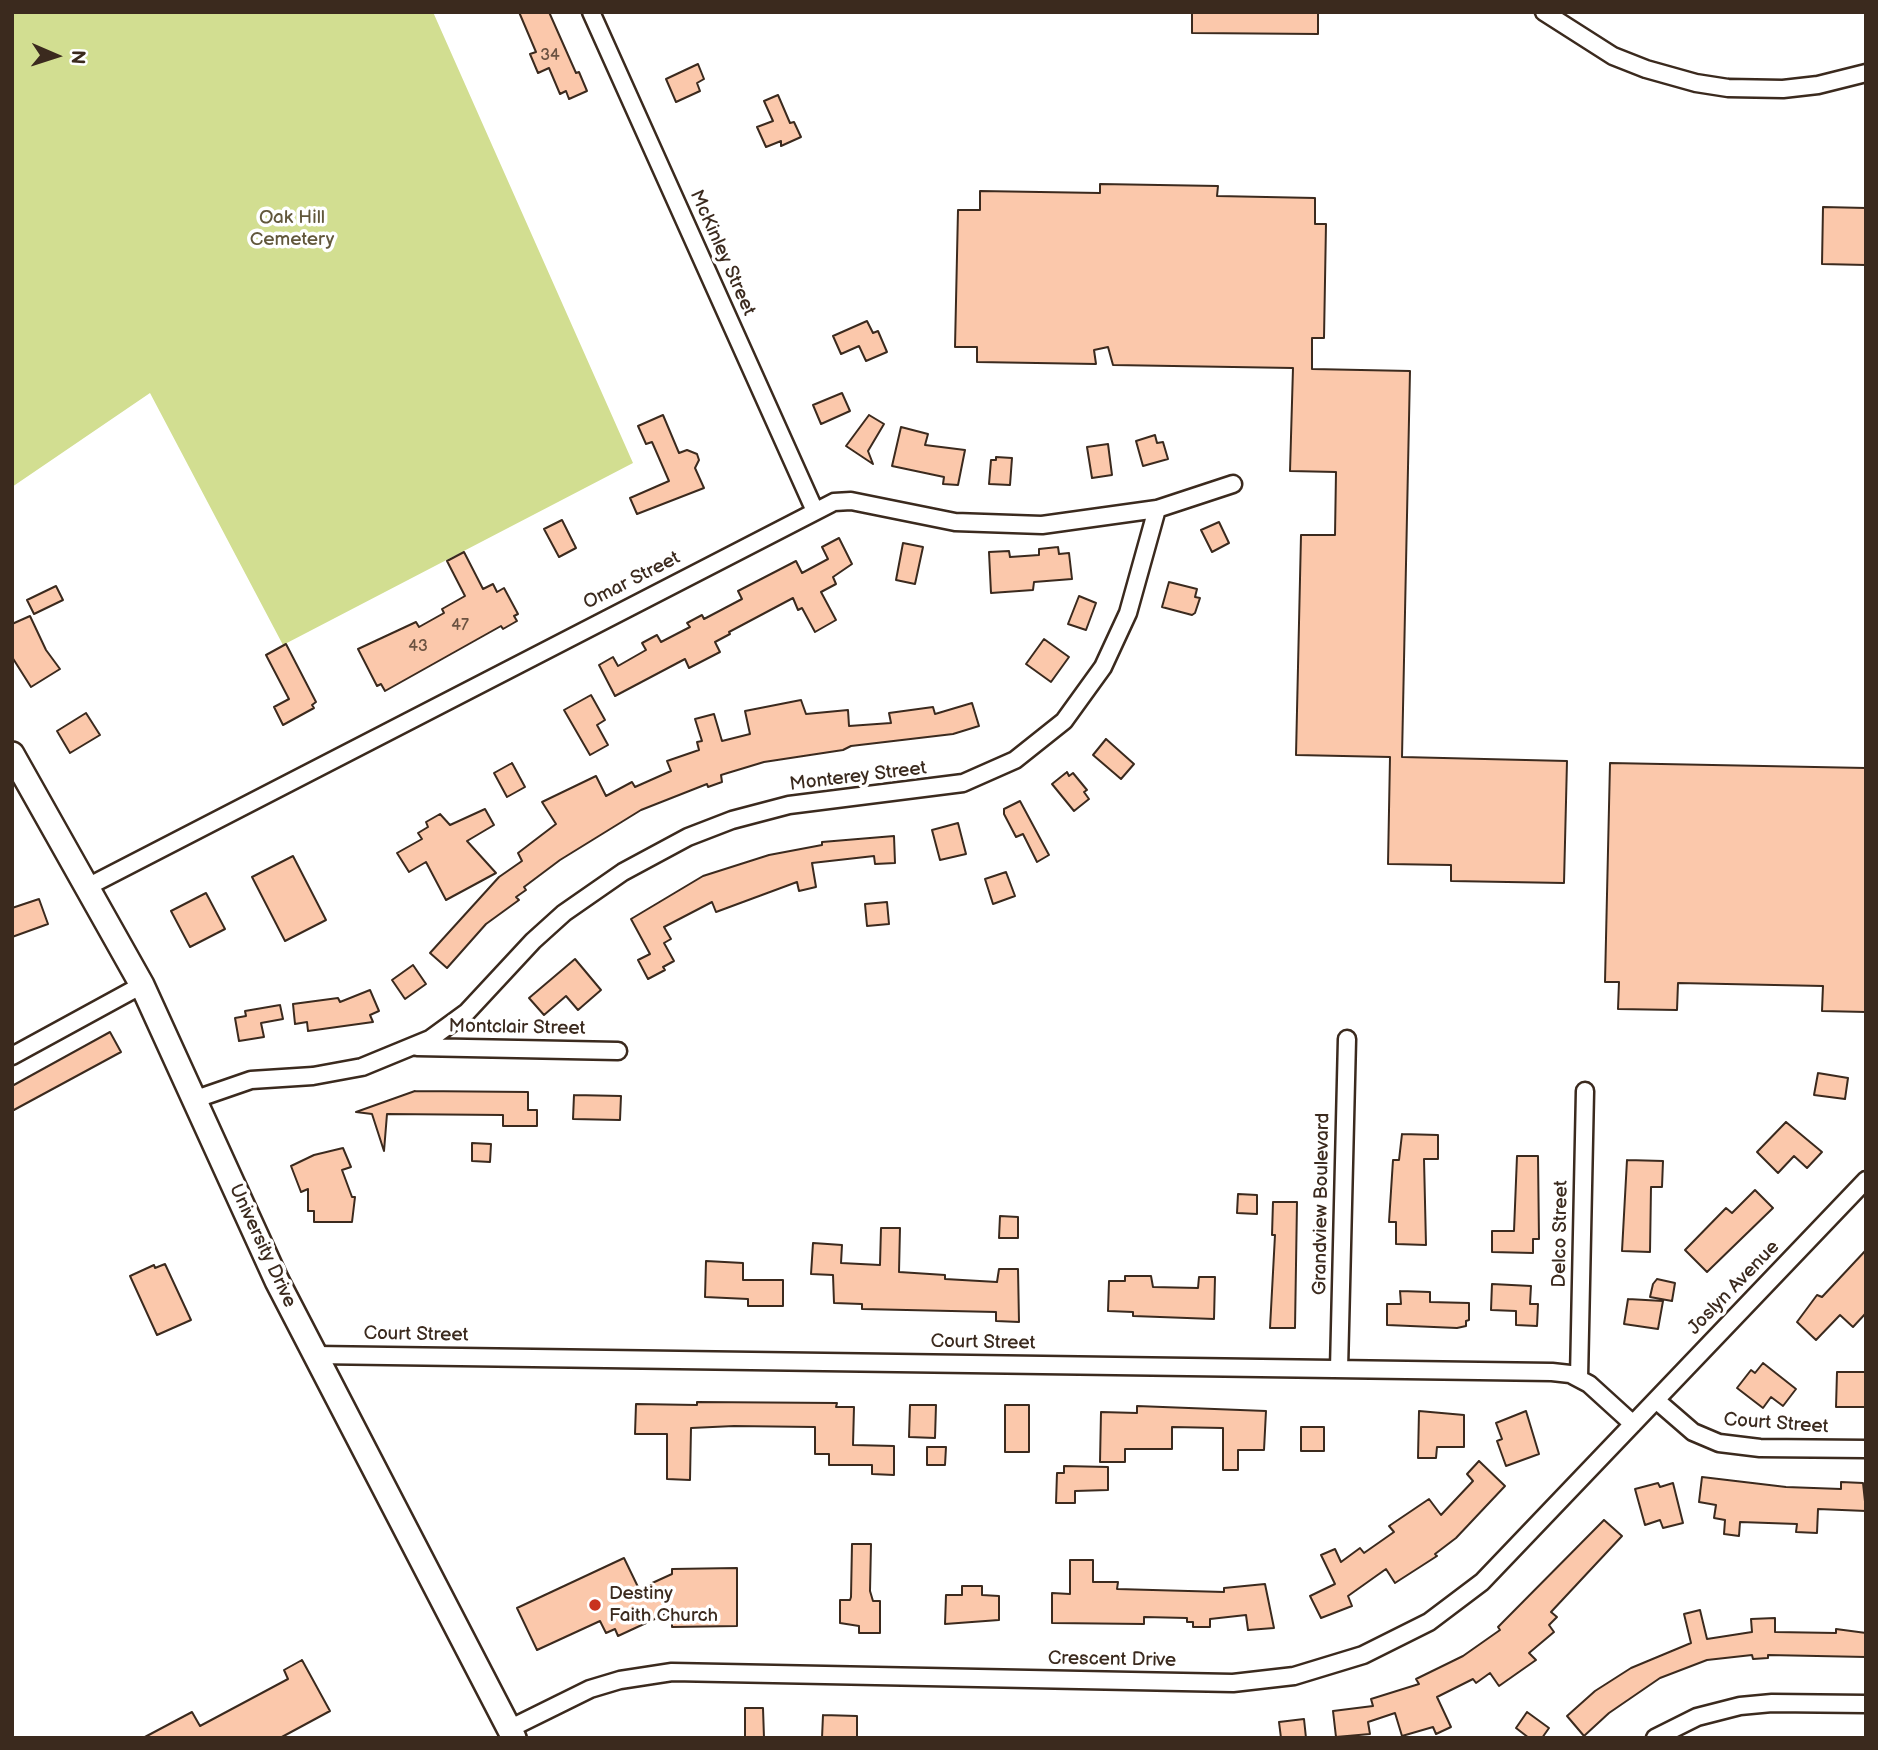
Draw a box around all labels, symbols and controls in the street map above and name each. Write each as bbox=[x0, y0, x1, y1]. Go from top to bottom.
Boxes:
north arrow bbox=[21, 21, 91, 91]
house number: 34 bbox=[540, 46, 560, 66]
text: N bbox=[66, 49, 89, 65]
street label: McKinley Street bbox=[684, 187, 760, 319]
park label: Oak Hill Cemetery bbox=[250, 207, 334, 251]
street label: Omar Street bbox=[580, 547, 684, 615]
house number: 47 bbox=[451, 616, 469, 636]
house number: 43 bbox=[408, 637, 428, 657]
street label: Monterey Street bbox=[788, 757, 928, 797]
street label: Montclair Street bbox=[448, 1015, 586, 1041]
street label: Grandview Boulevard bbox=[1309, 1113, 1335, 1295]
street label: Delco Street bbox=[1549, 1180, 1573, 1288]
street label: University Drive bbox=[223, 1181, 301, 1311]
street label: Joslyn Avenue bbox=[1683, 1236, 1785, 1340]
street label: Court Street bbox=[363, 1323, 469, 1347]
street label: Court Street bbox=[930, 1331, 1036, 1355]
street label: Court Street bbox=[1723, 1409, 1829, 1439]
place label: Destiny Faith Church bbox=[609, 1583, 718, 1627]
marker: Destiny Faith Church bbox=[587, 1597, 603, 1613]
street label: Crescent Drive bbox=[1048, 1647, 1176, 1673]

